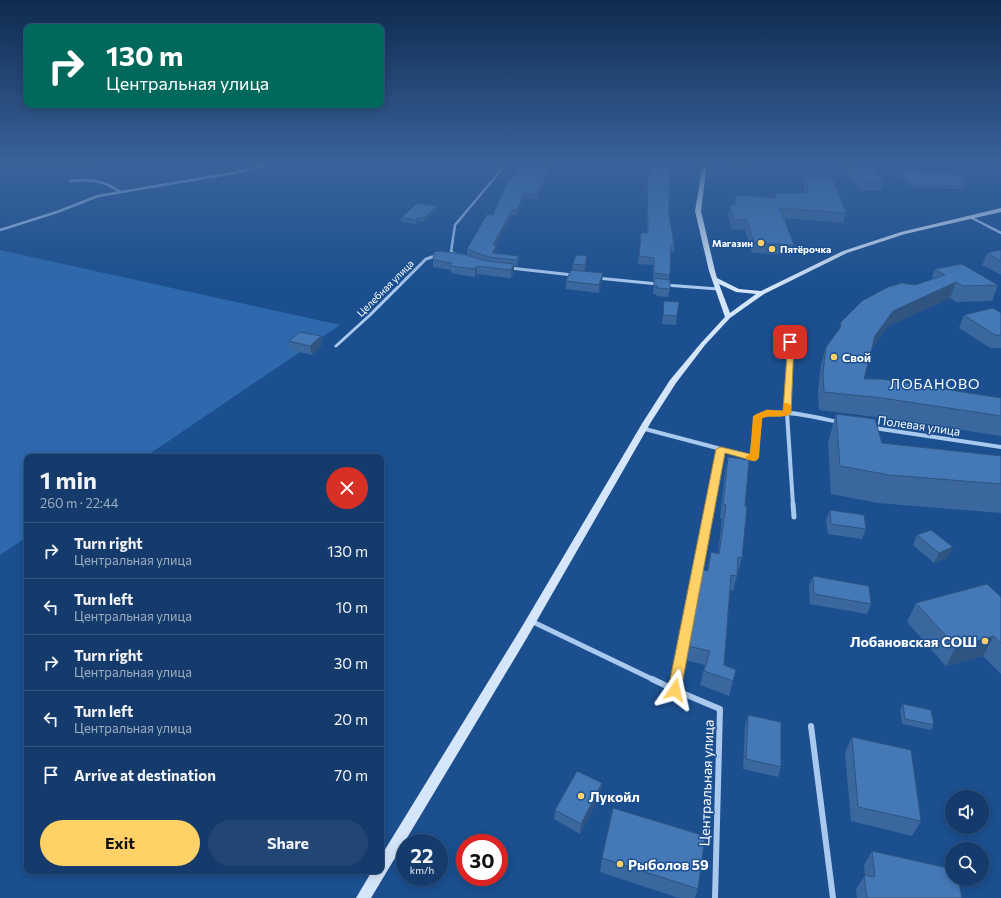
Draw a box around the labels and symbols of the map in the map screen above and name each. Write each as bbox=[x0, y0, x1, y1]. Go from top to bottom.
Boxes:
place label: Магазин bbox=[712, 237, 753, 249]
marker: Магазин bbox=[756, 238, 766, 248]
place label: Пятёрочка bbox=[780, 243, 831, 255]
marker: Пятёрочка bbox=[767, 244, 777, 254]
street label: Целебная улица bbox=[354, 257, 416, 319]
pin bbox=[773, 325, 807, 359]
place label: Свой bbox=[842, 350, 871, 364]
marker: Свой bbox=[829, 352, 839, 362]
district label: ЛОБАНОВО bbox=[890, 375, 980, 392]
street label: Полевая улица bbox=[877, 412, 961, 438]
place label: Лобановская СОШ bbox=[850, 633, 977, 650]
marker: Лобановская СОШ bbox=[980, 636, 990, 646]
position arrow bbox=[654, 669, 696, 711]
street label: Центральная улица bbox=[695, 719, 717, 847]
place label: Лукойл bbox=[589, 788, 640, 805]
marker: Лукойл bbox=[576, 791, 586, 801]
speed limit sign: 30 bbox=[456, 834, 508, 886]
place label: Рыболов 59 bbox=[628, 856, 709, 873]
marker: Рыболов 59 bbox=[615, 859, 625, 869]

